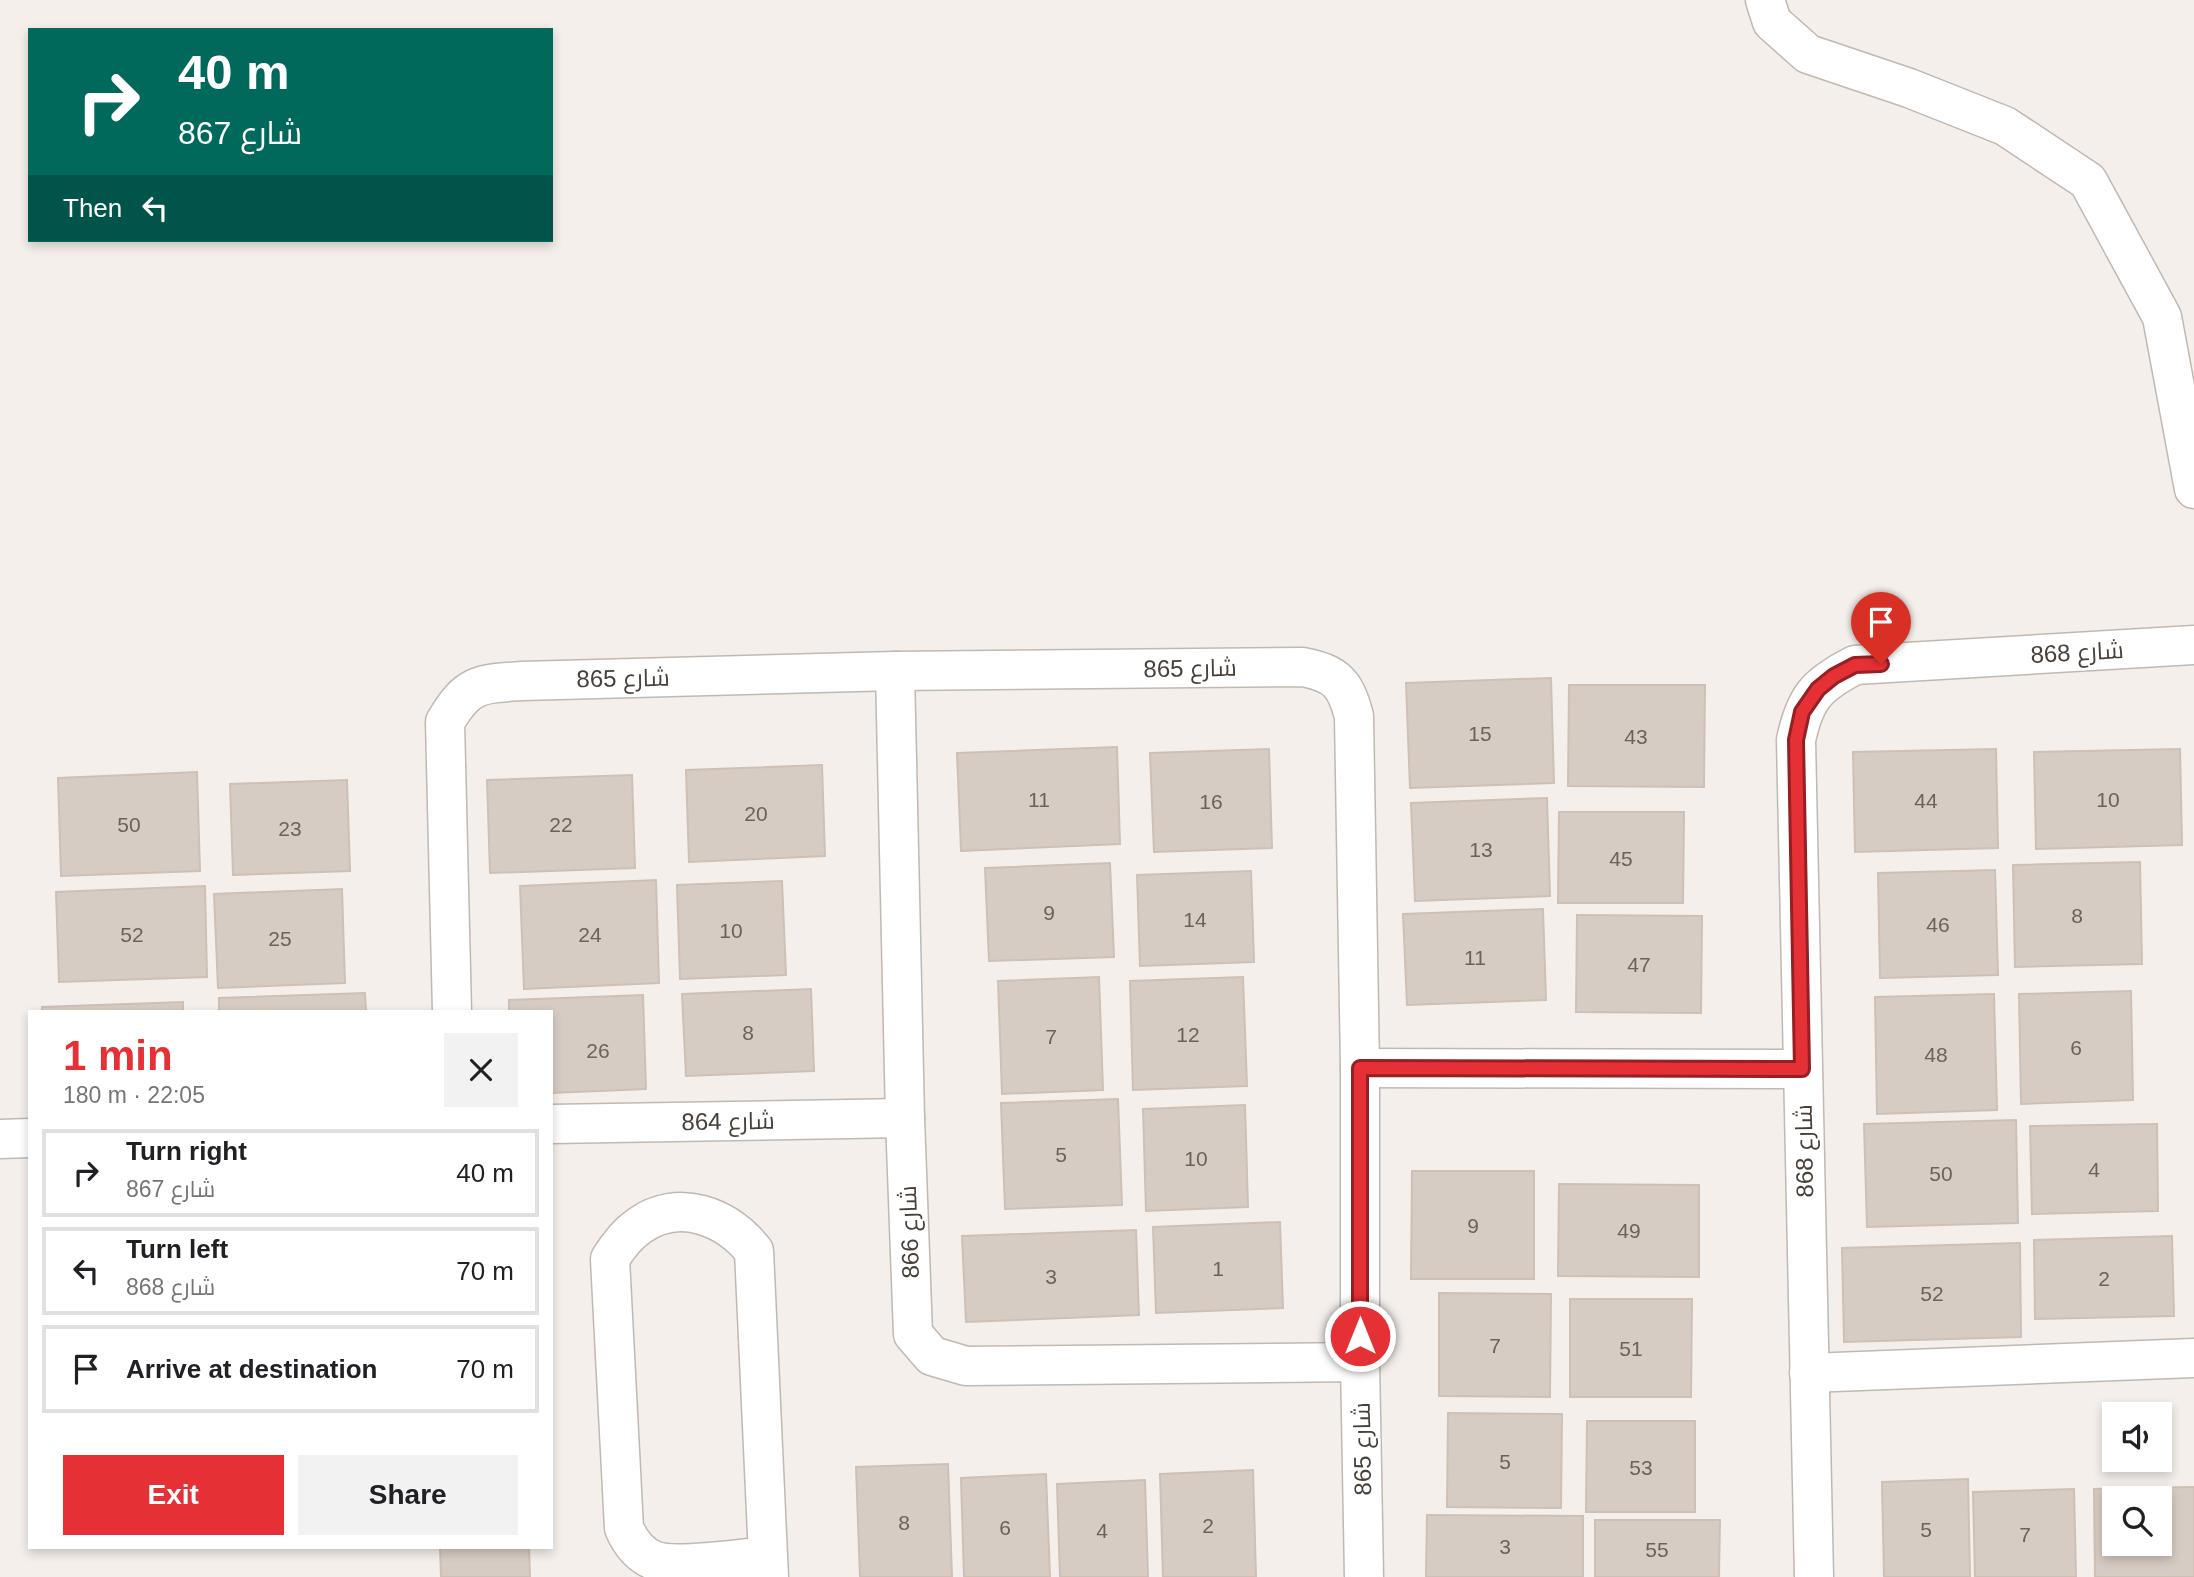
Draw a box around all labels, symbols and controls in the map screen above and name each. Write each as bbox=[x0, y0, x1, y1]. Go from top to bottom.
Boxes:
text: 40 m bbox=[178, 45, 290, 99]
icon: right bbox=[63, 56, 154, 147]
text: شارع 867 bbox=[178, 115, 302, 151]
icon: left bbox=[136, 189, 174, 227]
text: Then bbox=[63, 193, 122, 223]
pin bbox=[1851, 592, 1911, 664]
icon: arrive bbox=[1862, 603, 1900, 641]
street label: شارع 868 bbox=[2030, 636, 2124, 671]
street label: شارع 865 bbox=[1143, 654, 1237, 685]
street label: شارع 865 bbox=[576, 664, 670, 695]
house number: 15 bbox=[1468, 722, 1492, 745]
house number: 43 bbox=[1624, 725, 1648, 748]
house number: 11 bbox=[1028, 788, 1050, 811]
house number: 10 bbox=[2096, 788, 2120, 811]
house number: 44 bbox=[1914, 789, 1938, 812]
house number: 16 bbox=[1199, 790, 1223, 813]
house number: 20 bbox=[744, 802, 768, 825]
house number: 50 bbox=[117, 813, 141, 836]
house number: 22 bbox=[549, 813, 573, 836]
house number: 23 bbox=[278, 817, 302, 840]
house number: 13 bbox=[1469, 838, 1493, 861]
house number: 45 bbox=[1609, 847, 1633, 870]
house number: 9 bbox=[1043, 901, 1055, 924]
house number: 8 bbox=[2071, 904, 2083, 927]
house number: 14 bbox=[1183, 908, 1207, 931]
house number: 46 bbox=[1926, 913, 1950, 936]
house number: 10 bbox=[719, 919, 743, 942]
house number: 52 bbox=[120, 923, 144, 946]
house number: 24 bbox=[578, 923, 602, 946]
house number: 25 bbox=[268, 927, 292, 950]
house number: 11 bbox=[1464, 946, 1486, 969]
house number: 47 bbox=[1627, 953, 1651, 976]
house number: 8 bbox=[742, 1021, 754, 1044]
house number: 12 bbox=[1176, 1023, 1200, 1046]
house number: 7 bbox=[1045, 1025, 1057, 1048]
text: 1 min bbox=[63, 1032, 173, 1079]
button: close bbox=[444, 1033, 518, 1107]
house number: 6 bbox=[2070, 1036, 2082, 1059]
house number: 26 bbox=[586, 1039, 610, 1062]
house number: 48 bbox=[1924, 1043, 1948, 1066]
text: 180 m · 22:05 bbox=[63, 1082, 205, 1108]
street label: شارع 868 bbox=[1790, 1104, 1821, 1198]
street label: شارع 864 bbox=[681, 1107, 775, 1138]
text: Turn right bbox=[126, 1136, 247, 1166]
house number: 5 bbox=[1055, 1143, 1067, 1166]
house number: 10 bbox=[1184, 1147, 1208, 1170]
icon: right bbox=[67, 1154, 105, 1192]
text: 40 m bbox=[456, 1158, 514, 1188]
house number: 4 bbox=[2088, 1158, 2100, 1181]
house number: 50 bbox=[1929, 1162, 1953, 1185]
text: شارع 867 bbox=[126, 1176, 215, 1202]
street label: شارع 866 bbox=[894, 1185, 927, 1279]
house number: 9 bbox=[1467, 1214, 1479, 1237]
house number: 49 bbox=[1617, 1219, 1641, 1242]
text: Turn left bbox=[126, 1234, 228, 1264]
icon: left bbox=[67, 1252, 105, 1290]
text: 70 m bbox=[456, 1256, 514, 1286]
house number: 1 bbox=[1212, 1257, 1224, 1280]
house number: 3 bbox=[1045, 1265, 1057, 1288]
house number: 2 bbox=[2098, 1267, 2110, 1290]
text: شارع 868 bbox=[126, 1274, 215, 1300]
house number: 52 bbox=[1920, 1282, 1944, 1305]
position arrow bbox=[1323, 1299, 1397, 1373]
house number: 7 bbox=[1489, 1334, 1501, 1357]
house number: 51 bbox=[1619, 1337, 1643, 1360]
icon: arrive bbox=[67, 1350, 105, 1388]
text: Arrive at destination bbox=[126, 1354, 377, 1384]
text: 70 m bbox=[456, 1354, 514, 1384]
street label: شارع 865 bbox=[1348, 1402, 1379, 1496]
map controls bbox=[2102, 1402, 2172, 1556]
button: sound bbox=[2102, 1402, 2172, 1472]
house number: 5 bbox=[1499, 1450, 1511, 1473]
button: Exit bbox=[63, 1455, 284, 1535]
button: Share bbox=[298, 1455, 518, 1535]
house number: 53 bbox=[1629, 1456, 1653, 1479]
button: search bbox=[2102, 1486, 2172, 1556]
house number: 8 bbox=[898, 1511, 910, 1534]
house number: 2 bbox=[1202, 1514, 1214, 1537]
house number: 6 bbox=[999, 1516, 1011, 1539]
house number: 5 bbox=[1920, 1518, 1932, 1541]
house number: 4 bbox=[1096, 1519, 1108, 1542]
house number: 7 bbox=[2019, 1523, 2031, 1546]
house number: 3 bbox=[1499, 1535, 1511, 1558]
house number: 55 bbox=[1645, 1538, 1669, 1561]

